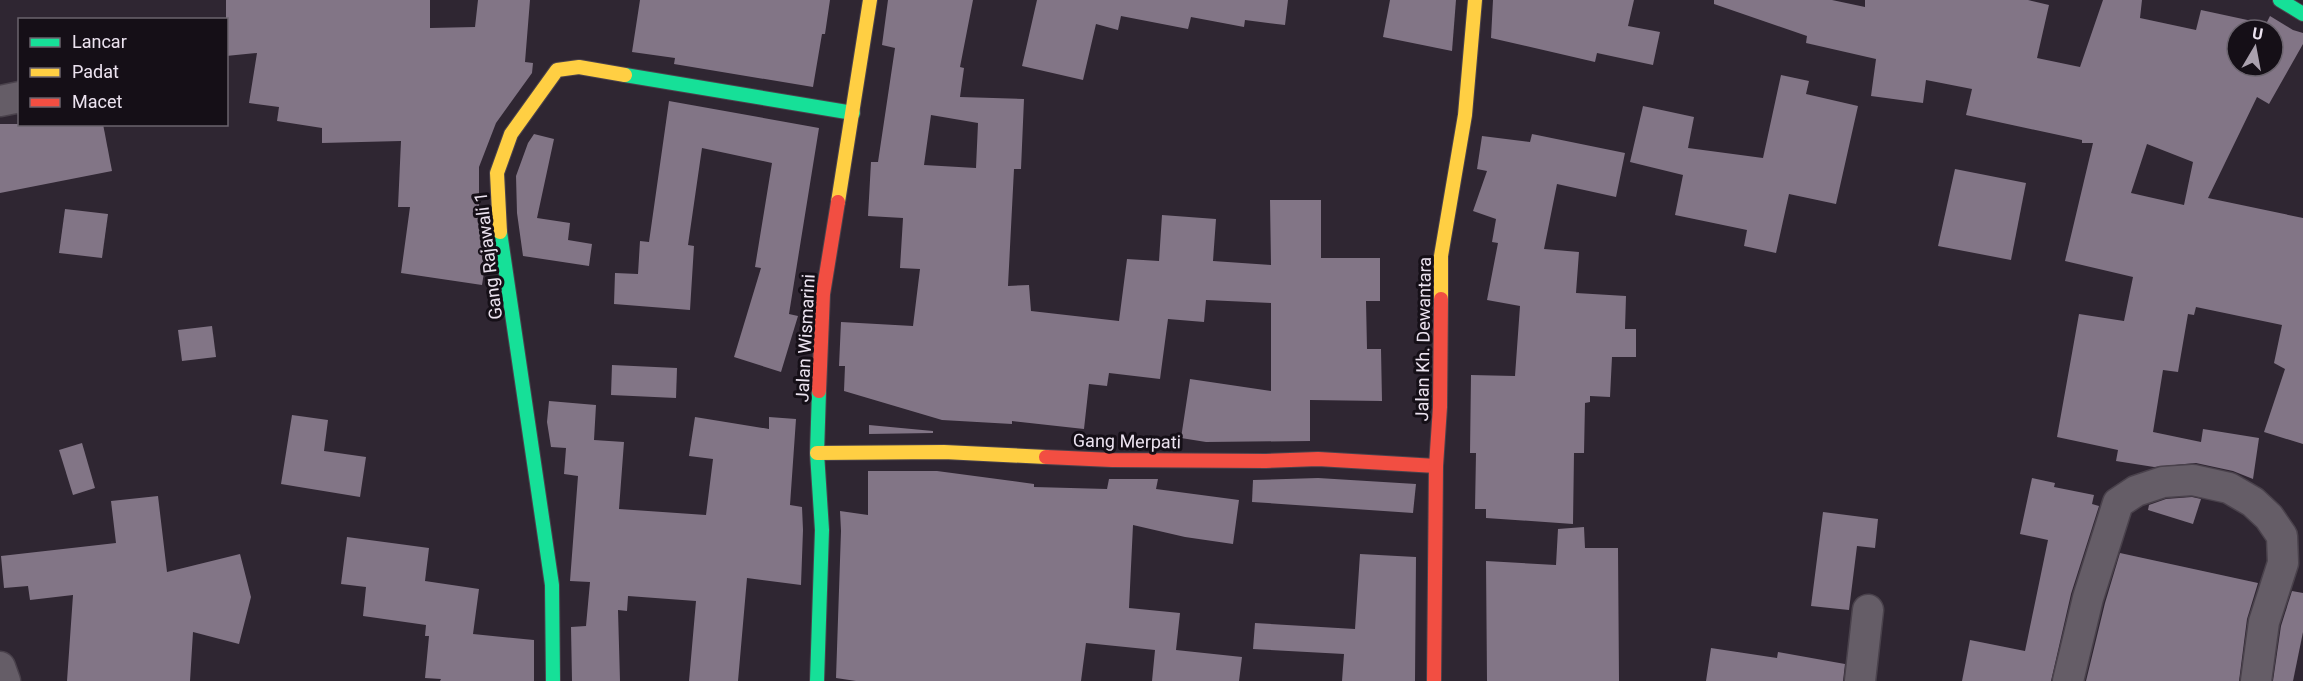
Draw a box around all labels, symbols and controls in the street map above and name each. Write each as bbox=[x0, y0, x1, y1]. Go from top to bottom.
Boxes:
legend bbox=[18, 18, 228, 126]
north arrow bbox=[2225, 18, 2285, 78]
text: U bbox=[2251, 23, 2264, 44]
text: Lancar bbox=[72, 31, 127, 52]
text: Padat bbox=[72, 61, 119, 82]
text: Macet bbox=[72, 91, 122, 112]
street label: Gang Rajawali 1 bbox=[470, 191, 506, 321]
street label: Jalan Kh. Dewantara bbox=[1411, 257, 1435, 421]
street label: Jalan Wismarini bbox=[791, 273, 819, 403]
street label: Gang Merpati bbox=[1073, 430, 1181, 452]

